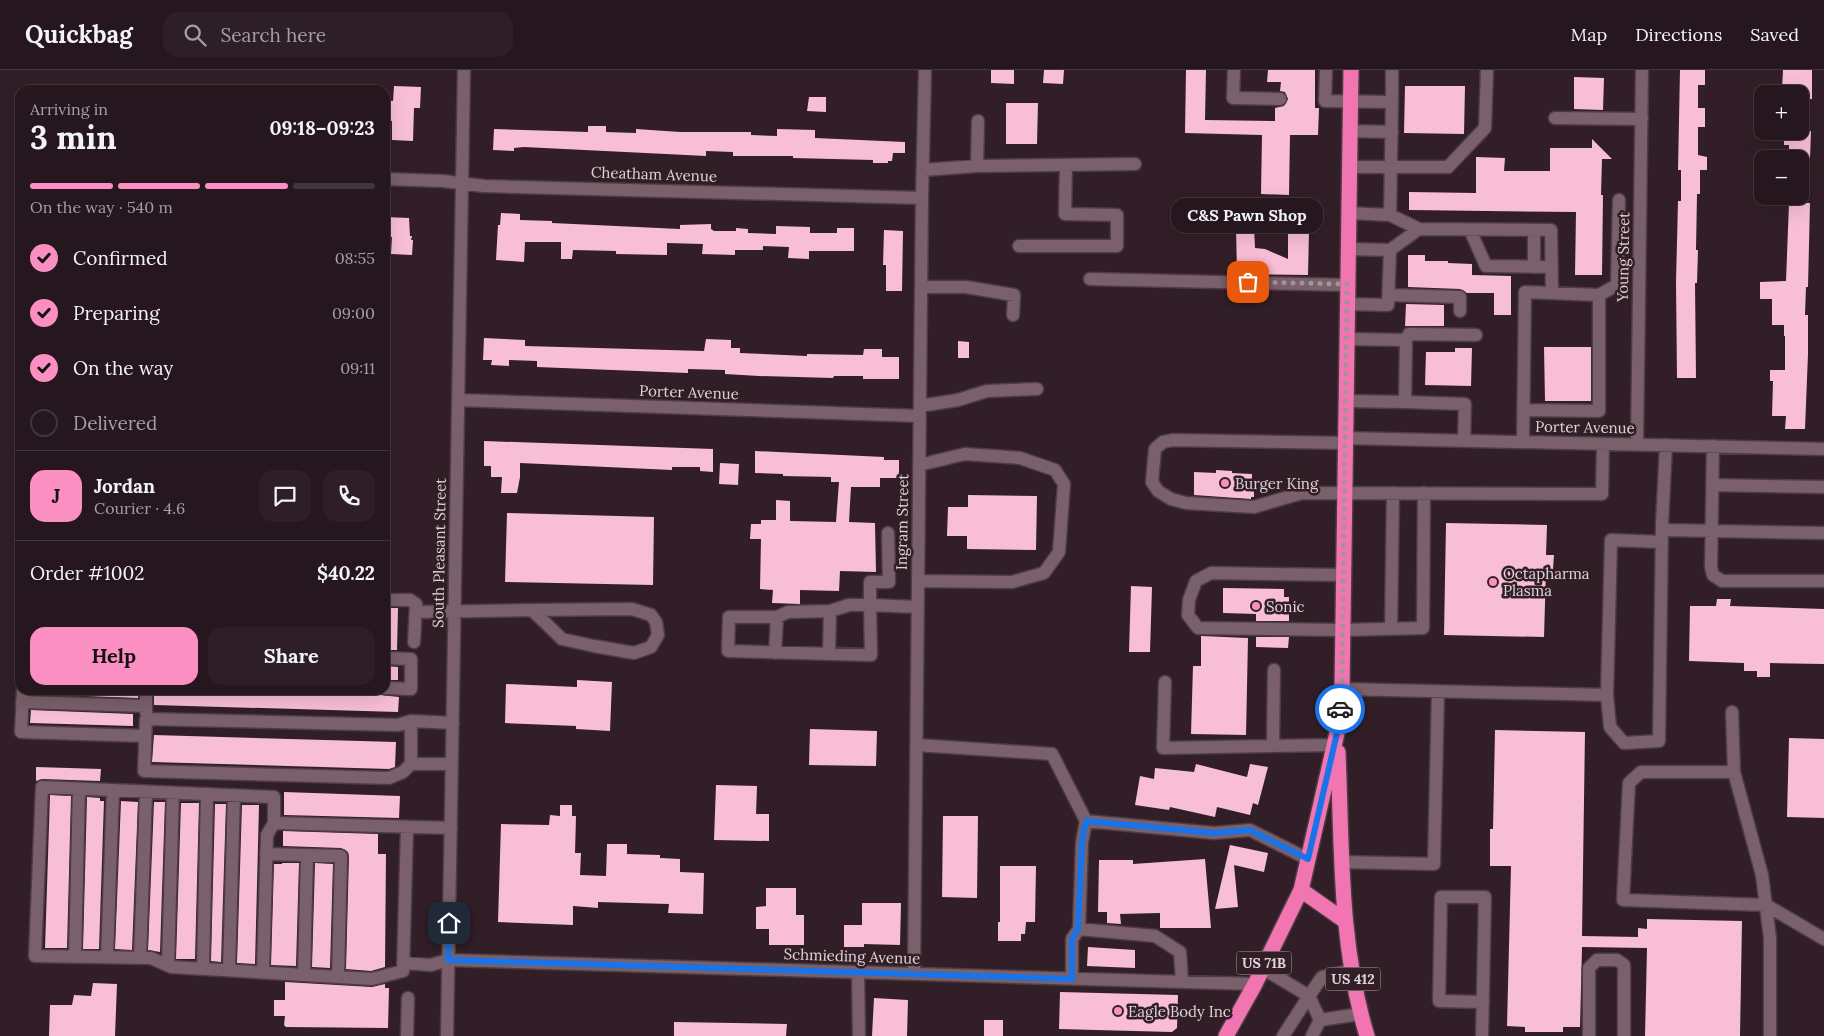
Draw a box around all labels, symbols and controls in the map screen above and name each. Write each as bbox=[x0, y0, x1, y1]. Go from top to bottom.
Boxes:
search box bbox=[163, 12, 513, 57]
text: Quickbag bbox=[25, 19, 133, 50]
icon: search bbox=[181, 21, 209, 49]
text: Search here bbox=[221, 23, 326, 47]
text: Map bbox=[1571, 23, 1607, 46]
text: Directions bbox=[1635, 23, 1722, 46]
text: Saved bbox=[1750, 23, 1799, 46]
map controls bbox=[1754, 85, 1809, 205]
button: + bbox=[1754, 85, 1809, 140]
text: Arriving in bbox=[30, 99, 108, 119]
text: 09:18–09:23 bbox=[269, 116, 375, 140]
text: 3 min bbox=[30, 117, 117, 158]
button: − bbox=[1754, 150, 1809, 205]
street label: Cheatham Avenue bbox=[591, 162, 717, 186]
text: On the way · 540 m bbox=[30, 197, 173, 217]
callout: C&S Pawn Shop bbox=[1172, 197, 1324, 232]
text: C&S Pawn Shop bbox=[1187, 205, 1307, 225]
street label: Young Street bbox=[1613, 212, 1633, 303]
icon: check bbox=[30, 244, 58, 272]
text: Confirmed bbox=[73, 246, 168, 270]
text: 08:55 bbox=[335, 248, 375, 268]
pin bbox=[1227, 261, 1269, 303]
icon: bag bbox=[1234, 268, 1262, 296]
icon: check bbox=[30, 299, 58, 327]
text: Preparing bbox=[73, 301, 160, 325]
text: 09:00 bbox=[332, 303, 375, 323]
icon: check bbox=[30, 354, 58, 382]
text: On the way bbox=[73, 356, 173, 380]
text: 09:11 bbox=[340, 358, 375, 378]
street label: Porter Avenue bbox=[639, 381, 739, 403]
text: Delivered bbox=[73, 411, 157, 435]
street label: Porter Avenue bbox=[1535, 417, 1635, 437]
button: chat bbox=[259, 470, 311, 522]
button: phone bbox=[323, 470, 375, 522]
street label: Ingram Street bbox=[892, 473, 912, 570]
text: Jordan bbox=[94, 474, 155, 498]
place label: Burger King bbox=[1235, 474, 1319, 493]
marker: Burger King bbox=[1219, 477, 1231, 489]
street label: South Pleasant Street bbox=[428, 478, 450, 628]
text: J bbox=[52, 484, 60, 508]
text: Courier · 4.6 bbox=[94, 498, 185, 518]
text: Order #1002 bbox=[30, 561, 144, 585]
text: $40.22 bbox=[317, 561, 375, 585]
place label: Octapharma Plasma bbox=[1503, 564, 1590, 600]
marker: Octapharma Plasma bbox=[1487, 576, 1499, 588]
place label: Sonic bbox=[1266, 597, 1305, 616]
marker: Sonic bbox=[1250, 600, 1262, 612]
button: Help bbox=[30, 627, 198, 685]
button: Share bbox=[208, 627, 375, 685]
courier bbox=[1315, 684, 1365, 734]
icon: car bbox=[1326, 695, 1354, 723]
pin bbox=[428, 902, 470, 944]
icon: home bbox=[435, 909, 463, 937]
street label: Schmieding Avenue bbox=[783, 944, 921, 968]
road number: US 71B bbox=[1236, 951, 1292, 974]
road number: US 412 bbox=[1326, 968, 1380, 991]
place label: Eagle Body Inc bbox=[1128, 1002, 1231, 1021]
marker: Eagle Body Inc bbox=[1112, 1005, 1124, 1017]

